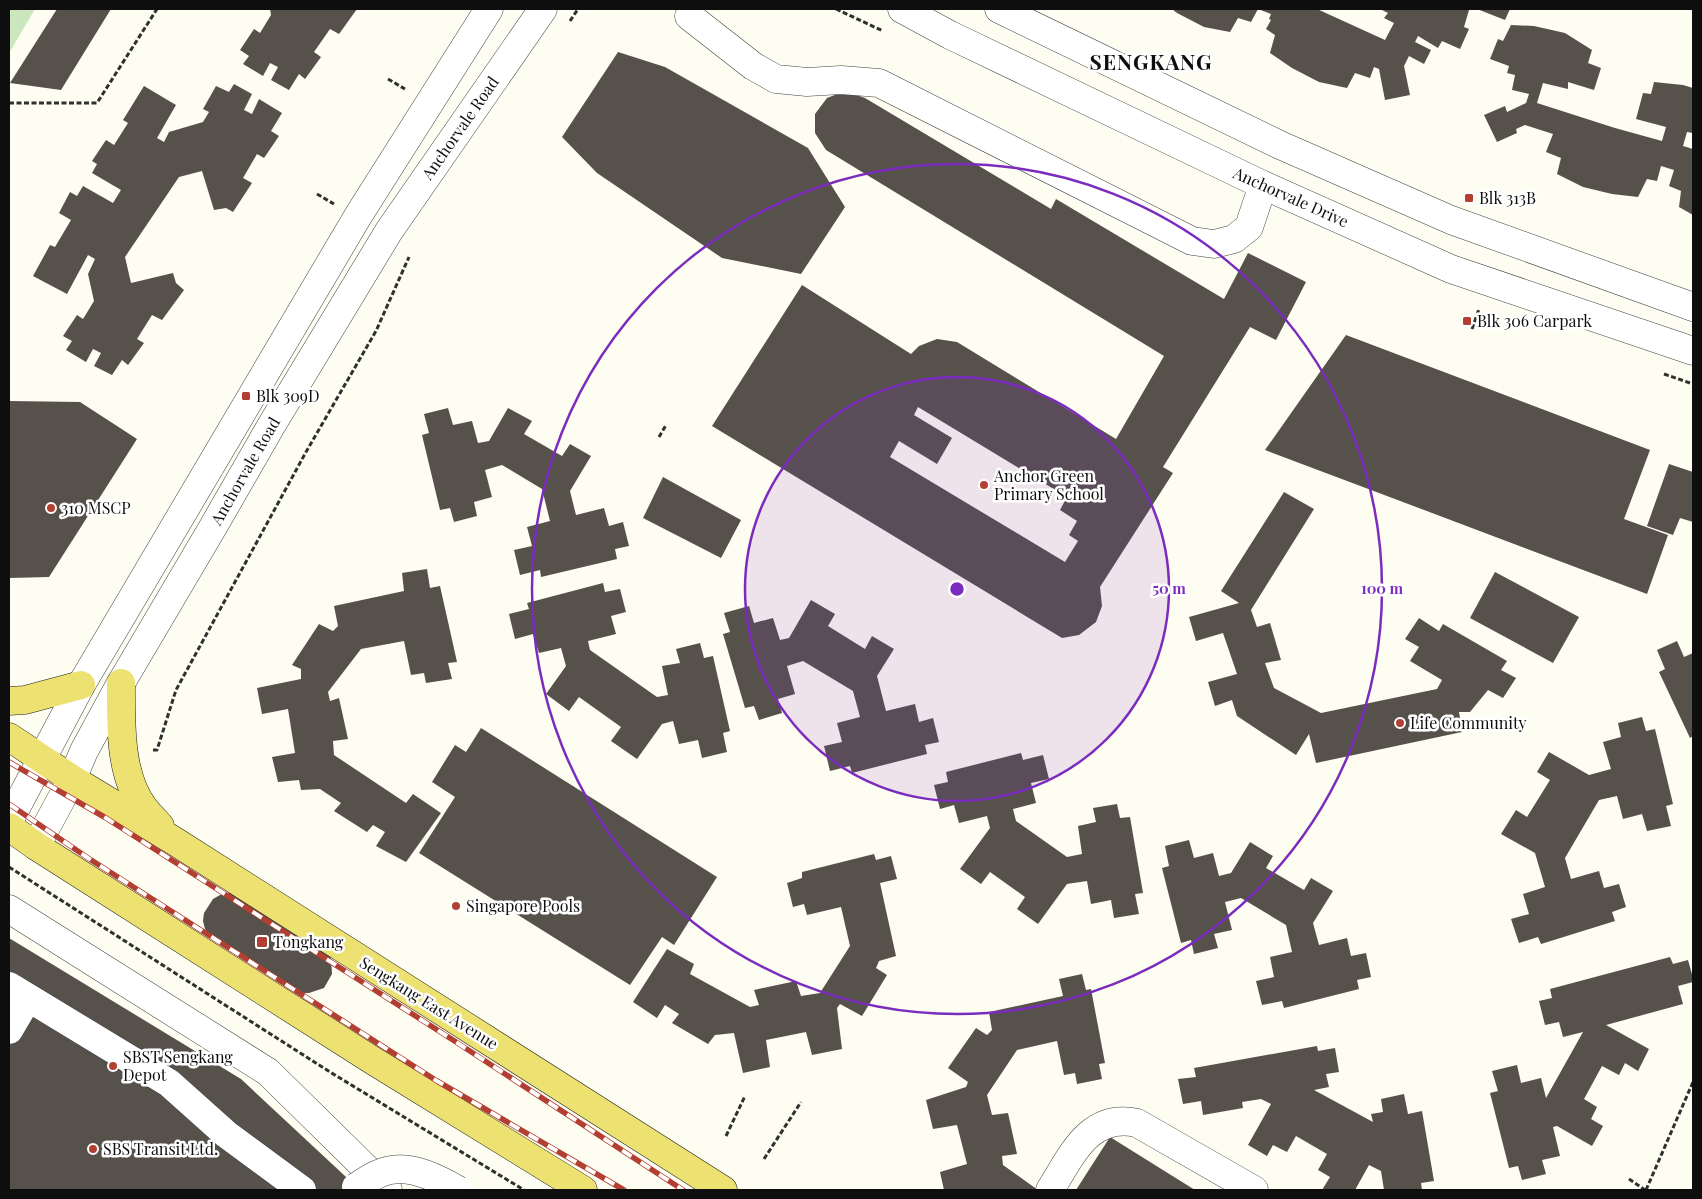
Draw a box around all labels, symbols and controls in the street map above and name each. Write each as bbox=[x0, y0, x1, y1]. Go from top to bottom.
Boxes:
district label: SENGKANG bbox=[1089, 47, 1213, 75]
street label: Anchorvale Road bbox=[416, 72, 503, 184]
street label: Anchorvale Drive bbox=[1229, 161, 1352, 231]
place label: Blk 313B bbox=[1479, 187, 1536, 208]
marker: Blk 313B bbox=[1463, 192, 1475, 204]
place label: Blk 306 Carpark bbox=[1477, 310, 1592, 331]
marker: Blk 306 Carpark bbox=[1461, 315, 1473, 327]
place label: Blk 309D bbox=[256, 385, 320, 406]
marker: Blk 309D bbox=[240, 390, 252, 402]
street label: Anchorvale Road bbox=[205, 413, 284, 529]
place label: Anchor Green Primary School bbox=[993, 465, 1104, 504]
marker: Anchor Green Primary School bbox=[978, 479, 990, 491]
place label: 310 MSCP bbox=[61, 497, 131, 518]
marker: 310 MSCP bbox=[45, 502, 57, 514]
text: 50 m bbox=[1152, 578, 1186, 598]
text: 100 m bbox=[1361, 578, 1404, 598]
centre of rings bbox=[948, 580, 966, 598]
place label: Life Community bbox=[1410, 712, 1527, 733]
marker: Life Community bbox=[1394, 717, 1406, 729]
place label: Singapore Pools bbox=[466, 895, 580, 916]
marker: Singapore Pools bbox=[450, 900, 462, 912]
place label: Tongkang bbox=[273, 931, 344, 952]
marker: Tongkang bbox=[255, 935, 269, 949]
street label: Sengkang East Avenue bbox=[356, 951, 502, 1054]
place label: SBST Sengkang Depot bbox=[123, 1046, 233, 1085]
marker: SBST Sengkang Depot bbox=[107, 1060, 119, 1072]
place label: SBS Transit Ltd. bbox=[103, 1138, 218, 1159]
marker: SBS Transit Ltd. bbox=[87, 1143, 99, 1155]

